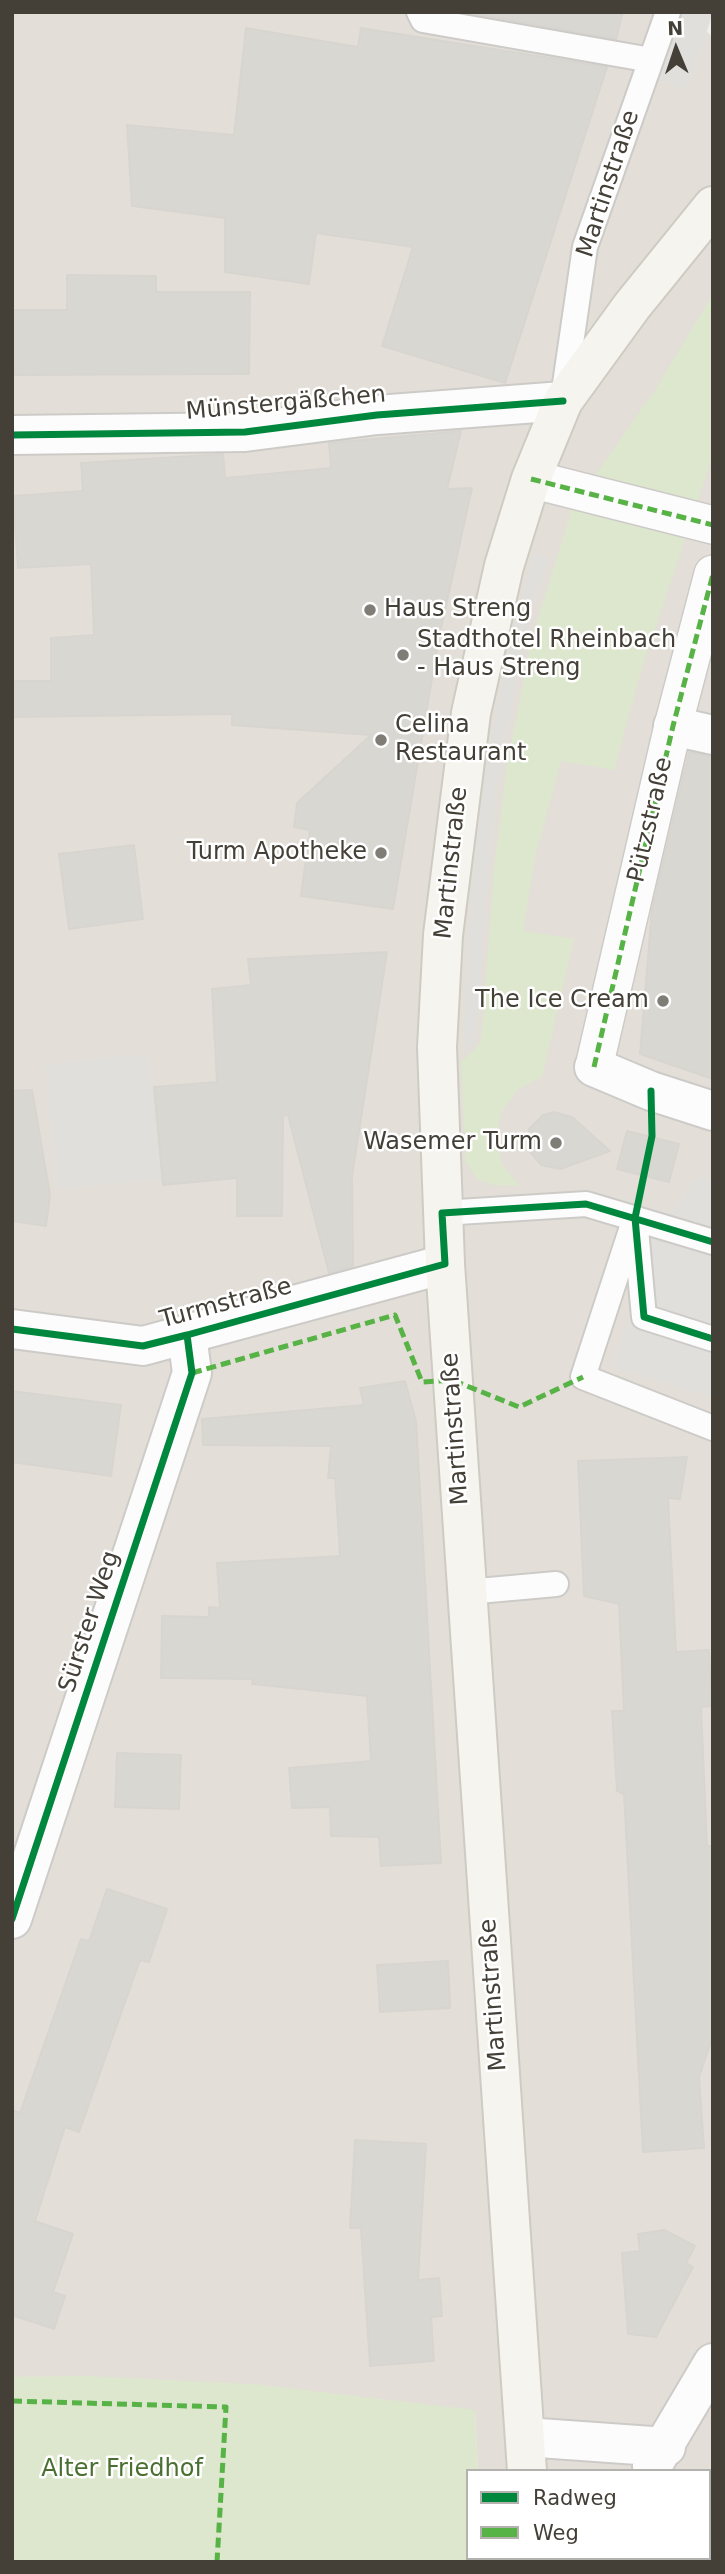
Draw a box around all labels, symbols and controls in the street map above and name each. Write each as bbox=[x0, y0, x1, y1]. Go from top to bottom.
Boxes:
north arrow bbox=[641, 14, 711, 84]
text: N bbox=[667, 17, 684, 39]
street label: Martinstraße bbox=[572, 107, 646, 261]
street label: Münstergäßchen bbox=[185, 381, 387, 427]
place label: Haus Streng bbox=[384, 596, 531, 624]
marker: Haus Streng bbox=[362, 602, 378, 618]
place label: Stadthotel Rheinbach - Haus Streng bbox=[417, 627, 676, 683]
marker: Stadthotel Rheinbach - Haus Streng bbox=[395, 647, 411, 663]
place label: Celina Restaurant bbox=[395, 712, 526, 768]
marker: Celina Restaurant bbox=[373, 732, 389, 748]
street label: Pützstraße bbox=[623, 755, 679, 885]
street label: Martinstraße bbox=[430, 785, 474, 941]
place label: Turm Apotheke bbox=[187, 839, 367, 867]
marker: Turm Apotheke bbox=[373, 845, 389, 861]
place label: The Ice Cream bbox=[475, 987, 649, 1015]
marker: The Ice Cream bbox=[655, 993, 671, 1009]
place label: Wasemer Turm bbox=[363, 1129, 542, 1157]
marker: Wasemer Turm bbox=[548, 1135, 564, 1151]
street label: Turmstraße bbox=[157, 1273, 295, 1335]
street label: Martinstraße bbox=[436, 1352, 476, 1506]
street label: Sürster Weg bbox=[54, 1548, 126, 1696]
street label: Martinstraße bbox=[474, 1918, 514, 2072]
park label: Alter Friedhof bbox=[41, 2456, 203, 2484]
legend bbox=[466, 2469, 711, 2560]
text: Radweg bbox=[533, 2486, 617, 2510]
text: Weg bbox=[533, 2521, 579, 2545]

